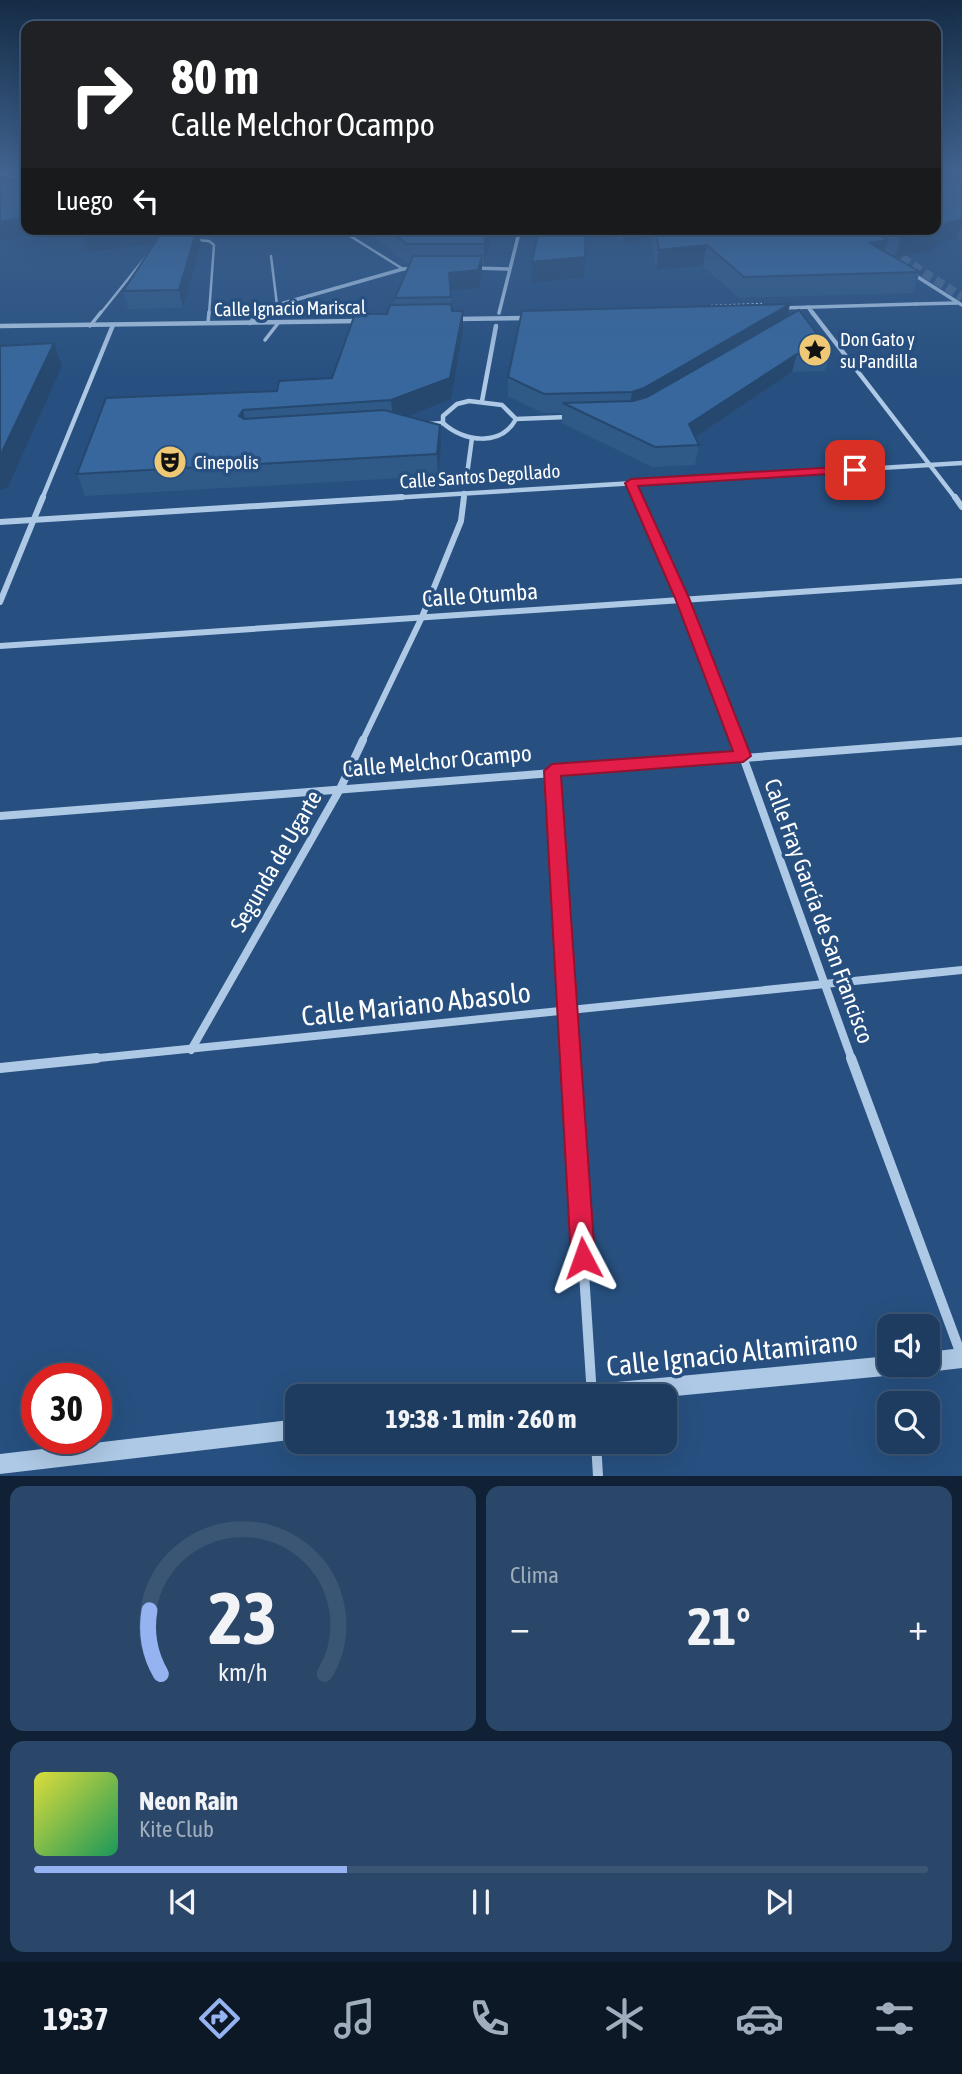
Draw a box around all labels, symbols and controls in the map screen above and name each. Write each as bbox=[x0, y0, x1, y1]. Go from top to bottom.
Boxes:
text: 80 m bbox=[171, 48, 259, 104]
icon: right bbox=[56, 49, 147, 140]
text: Calle Melchor Ocampo bbox=[171, 106, 435, 143]
icon: left bbox=[127, 182, 165, 220]
text: Luego bbox=[56, 186, 113, 216]
street label: Calle Ignacio Mariscal bbox=[214, 296, 366, 320]
place label: Don Gato y su Pandilla bbox=[840, 328, 918, 372]
place icon: Don Gato y su Pandilla bbox=[796, 331, 834, 369]
pin bbox=[825, 440, 885, 500]
theatre icon: Cinepolis bbox=[151, 443, 189, 481]
place label: Cinepolis bbox=[194, 451, 259, 473]
icon: arrive bbox=[836, 451, 874, 489]
street label: Calle Santos Degollado bbox=[399, 459, 561, 493]
street label: Calle Otumba bbox=[421, 578, 539, 612]
street label: Calle Melchor Ocampo bbox=[341, 740, 533, 782]
street label: Calle Fray García de San Francisco bbox=[759, 775, 879, 1047]
street label: Segunda de Ugarte bbox=[225, 786, 327, 936]
street label: Calle Mariano Abasolo bbox=[300, 976, 532, 1032]
position arrow bbox=[546, 1221, 620, 1295]
map controls bbox=[877, 1314, 940, 1454]
button: sound bbox=[877, 1314, 940, 1377]
street label: Calle Ignacio Altamirano bbox=[605, 1324, 859, 1382]
speed limit sign: 30 bbox=[21, 1363, 112, 1454]
button: search bbox=[877, 1391, 940, 1454]
text: 19:38 · 1 min · 260 m bbox=[386, 1404, 576, 1434]
text: Clima bbox=[510, 1562, 559, 1588]
text: 23 bbox=[209, 1577, 277, 1660]
text: 21° bbox=[687, 1596, 751, 1656]
text: − bbox=[510, 1605, 530, 1648]
text: + bbox=[908, 1605, 928, 1648]
text: km/h bbox=[218, 1658, 268, 1686]
text: Neon Rain bbox=[139, 1786, 238, 1816]
text: Kite Club bbox=[139, 1816, 214, 1842]
icon: previous bbox=[164, 1883, 202, 1921]
icon: pause bbox=[462, 1883, 500, 1921]
icon: next bbox=[760, 1883, 798, 1921]
icon: directions bbox=[195, 1994, 244, 2043]
icon: music bbox=[330, 1994, 379, 2043]
icon: phone bbox=[465, 1994, 514, 2043]
icon: climate bbox=[600, 1994, 649, 2043]
icon: car bbox=[735, 1994, 784, 2043]
icon: filters bbox=[870, 1994, 919, 2043]
text: 19:37 bbox=[43, 2000, 109, 2037]

